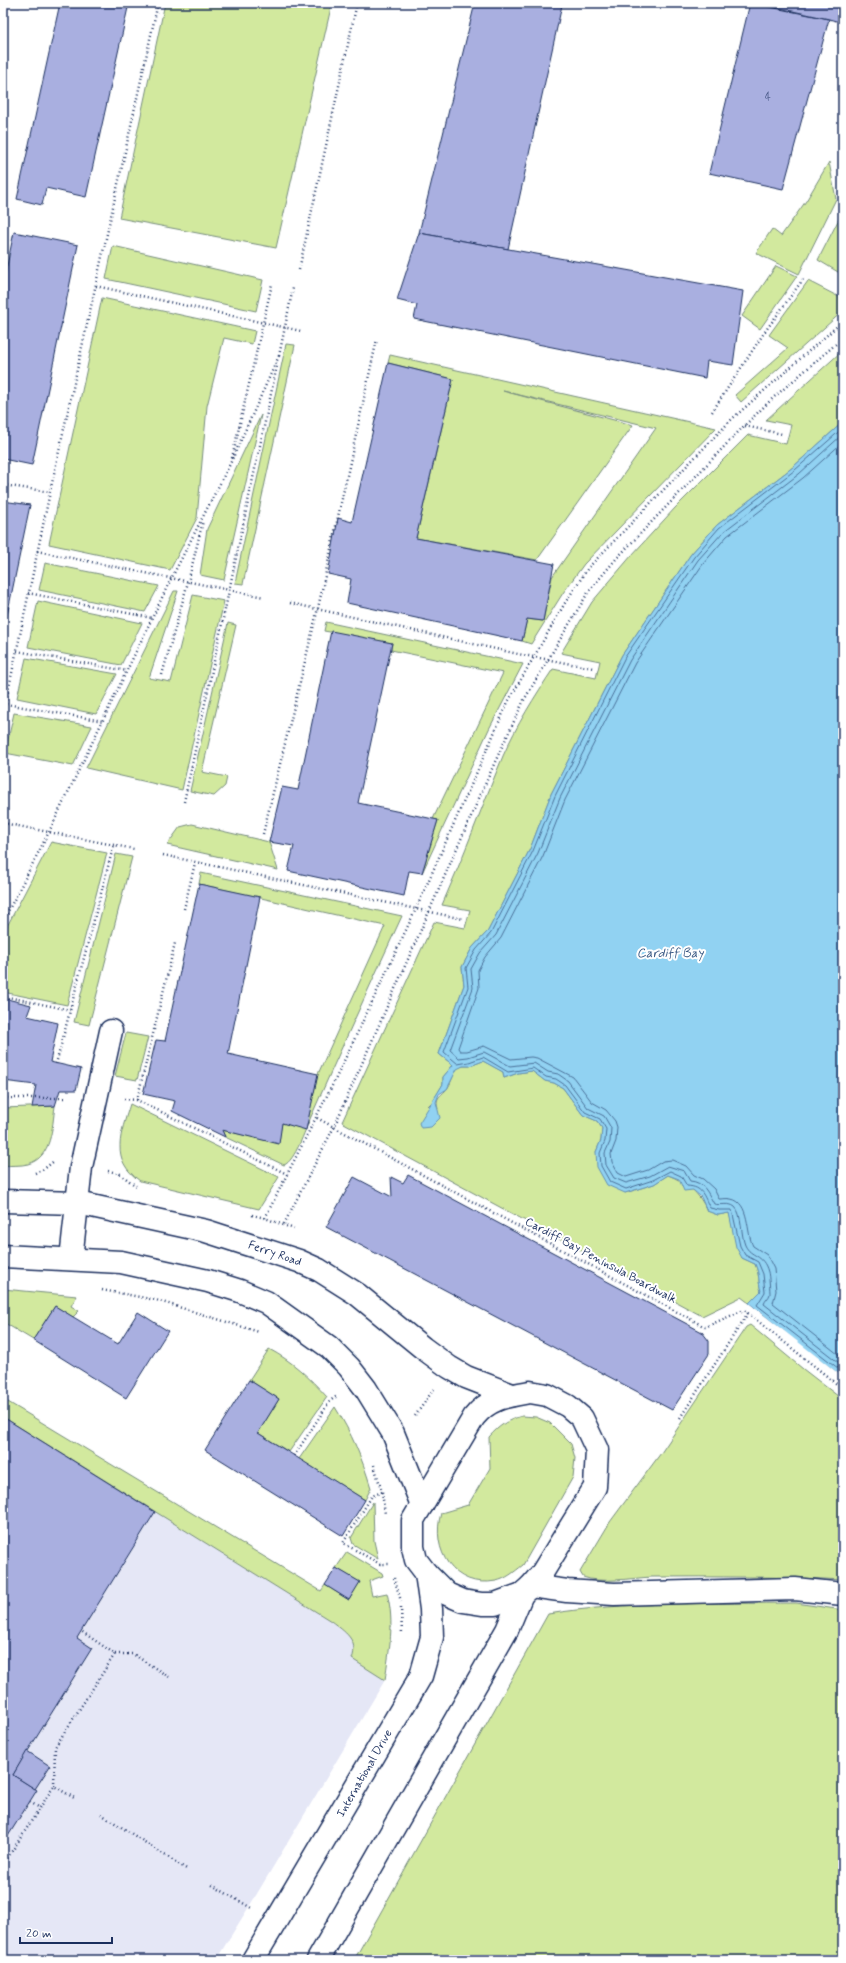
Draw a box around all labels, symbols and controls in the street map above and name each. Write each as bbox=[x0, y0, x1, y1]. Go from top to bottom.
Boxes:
house number: 4 bbox=[765, 91, 771, 104]
water label: Cardiff Bay bbox=[637, 945, 704, 962]
street label: Cardiff Bay Peninsula Boardwalk bbox=[522, 1214, 679, 1308]
street label: Ferry Road bbox=[246, 1237, 304, 1271]
street label: International Drive bbox=[333, 1727, 396, 1820]
scale bar bbox=[20, 1919, 112, 1945]
text: 20 m bbox=[26, 1926, 52, 1942]

